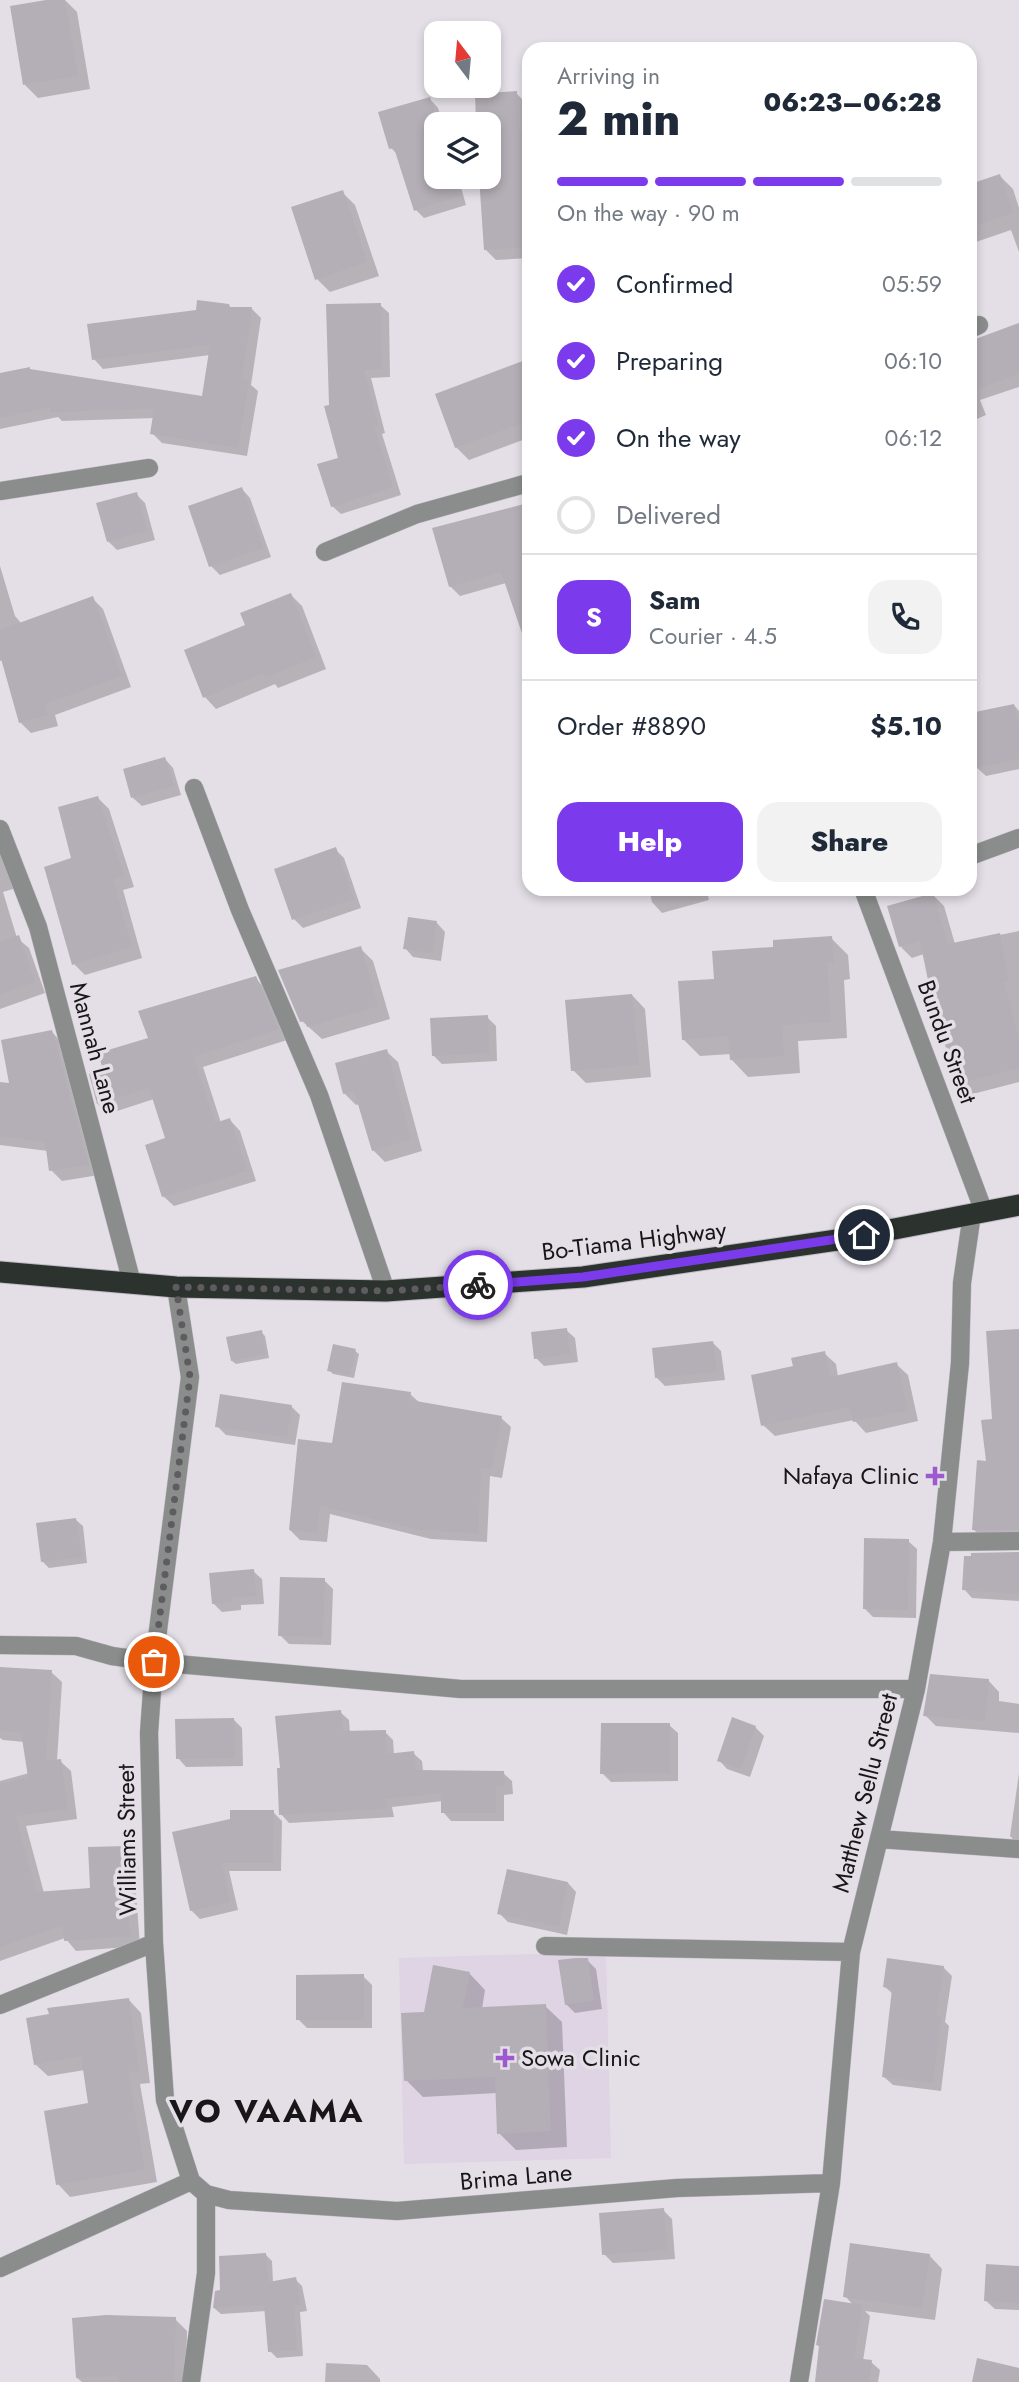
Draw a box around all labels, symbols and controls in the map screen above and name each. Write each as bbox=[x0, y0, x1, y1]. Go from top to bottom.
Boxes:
north arrow bbox=[424, 21, 500, 98]
map controls bbox=[424, 21, 501, 189]
text: Arriving in bbox=[557, 59, 660, 93]
text: 06:23–06:28 bbox=[763, 83, 942, 121]
text: 2 min bbox=[557, 86, 681, 152]
button: layers bbox=[424, 112, 501, 189]
text: On the way · 90 m bbox=[557, 196, 740, 230]
icon: check bbox=[557, 265, 595, 303]
text: Confirmed bbox=[616, 265, 733, 303]
text: 05:59 bbox=[882, 267, 942, 301]
icon: check bbox=[557, 342, 595, 380]
text: Preparing bbox=[616, 342, 723, 380]
text: 06:10 bbox=[884, 344, 942, 378]
icon: check bbox=[557, 419, 595, 457]
text: On the way bbox=[616, 419, 741, 457]
text: 06:12 bbox=[885, 421, 942, 455]
text: Delivered bbox=[616, 496, 721, 534]
button: phone bbox=[868, 580, 942, 654]
text: Sam bbox=[649, 581, 701, 619]
text: S bbox=[586, 598, 602, 636]
text: Courier · 4.5 bbox=[649, 619, 777, 653]
text: Order #8890 bbox=[557, 707, 706, 745]
text: $5.10 bbox=[870, 707, 942, 745]
button: Help bbox=[557, 802, 743, 882]
button: Share bbox=[757, 802, 942, 882]
street label: Bundu Street bbox=[909, 975, 986, 1109]
street label: Mannah Lane bbox=[61, 978, 130, 1118]
pin bbox=[834, 1205, 894, 1265]
street label: Bo-Tiama Highway bbox=[540, 1212, 729, 1269]
icon: home bbox=[845, 1216, 883, 1254]
courier bbox=[443, 1250, 513, 1320]
icon: bike bbox=[459, 1266, 497, 1304]
place label: Nafaya Clinic bbox=[783, 1458, 919, 1493]
marker: Nafaya Clinic bbox=[925, 1466, 945, 1486]
pin bbox=[124, 1632, 184, 1692]
icon: bag bbox=[135, 1643, 173, 1681]
street label: Matthew Sellu Street bbox=[823, 1689, 906, 1896]
street label: Williams Street bbox=[108, 1764, 145, 1916]
place label: Sowa Clinic bbox=[521, 2040, 640, 2075]
marker: Sowa Clinic bbox=[495, 2048, 515, 2068]
district label: VO VAAMA bbox=[168, 2088, 365, 2134]
street label: Brima Lane bbox=[458, 2154, 574, 2199]

